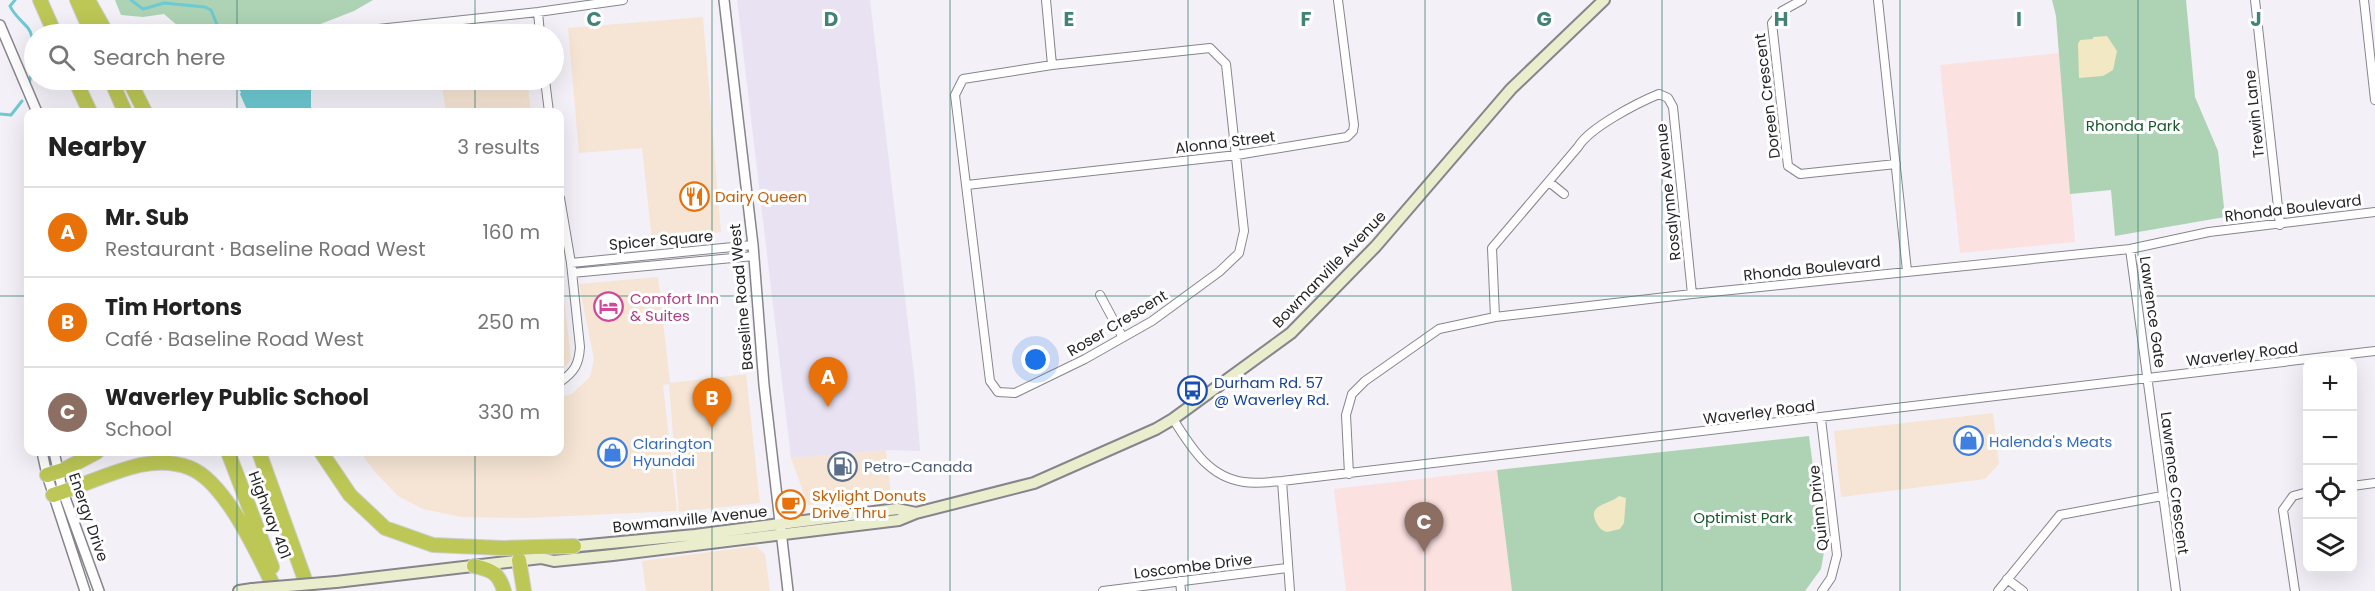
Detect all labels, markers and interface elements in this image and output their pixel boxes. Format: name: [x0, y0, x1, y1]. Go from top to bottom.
text: C: [586, 5, 602, 33]
text: D: [824, 5, 838, 33]
text: E: [1064, 5, 1074, 33]
text: F: [1301, 5, 1312, 33]
text: G: [1536, 5, 1552, 33]
text: H: [1774, 5, 1788, 33]
text: I: [2016, 5, 2022, 33]
text: J: [2250, 5, 2262, 33]
search box: [24, 24, 564, 90]
street label: Doreen Crescent: [1749, 32, 1785, 160]
icon: search: [45, 41, 78, 74]
text: Search here: [93, 42, 226, 73]
street label: Trewin Lane: [2239, 69, 2269, 159]
park label: Rhonda Park: [2086, 115, 2180, 136]
street label: Rosalynne Avenue: [1650, 122, 1686, 262]
street label: Alonna Street: [1174, 125, 1276, 159]
text: Nearby: [48, 129, 146, 165]
text: 3 results: [457, 133, 540, 161]
restaurant icon: Dairy Queen: [678, 180, 710, 212]
place label: Dairy Queen: [715, 186, 807, 207]
street label: Rhonda Boulevard: [2223, 189, 2363, 227]
text: Mr. Sub: [105, 202, 189, 233]
street label: Bowmanville Avenue: [1267, 206, 1391, 332]
text: A: [60, 218, 75, 246]
text: 160 m: [482, 218, 540, 246]
street label: Baseline Road West: [724, 223, 758, 371]
street label: Spicer Square: [608, 225, 714, 255]
text: Restaurant · Baseline Road West: [105, 235, 426, 263]
street label: Rhonda Boulevard: [1742, 250, 1882, 286]
street label: Lawrence Gate: [2135, 255, 2171, 369]
street label: Roser Crescent: [1063, 285, 1171, 361]
place label: Comfort Inn & Suites: [630, 288, 719, 326]
hotel icon: Comfort Inn & Suites: [593, 291, 625, 323]
text: Tim Hortons: [105, 292, 242, 323]
text: B: [61, 308, 74, 336]
text: 250 m: [477, 308, 540, 336]
text: Café · Baseline Road West: [105, 325, 364, 353]
street label: Waverley Road: [2185, 337, 2299, 371]
your location: [1021, 345, 1050, 374]
map controls: [2303, 357, 2357, 573]
button: +: [2303, 357, 2357, 411]
pin: A: [808, 358, 848, 407]
place label: Durham Rd. 57 @ Waverley Rd.: [1214, 372, 1329, 410]
bus stop icon: Durham Rd. 57 @ Waverley Rd.: [1177, 375, 1209, 407]
pin: B: [692, 378, 732, 428]
text: Waverley Public School: [105, 382, 369, 413]
street label: Waverley Road: [1702, 395, 1816, 429]
text: C: [60, 398, 75, 426]
text: 330 m: [478, 398, 540, 426]
street label: Lawrence Crescent: [2156, 410, 2194, 556]
button: −: [2303, 411, 2357, 465]
text: School: [105, 415, 172, 443]
shop icon: Halenda's Meats: [1952, 425, 1984, 457]
place label: Halenda's Meats: [1989, 431, 2112, 452]
place label: Clarington Hyundai: [633, 433, 712, 471]
shop icon: Clarington Hyundai: [596, 436, 628, 468]
fuel station icon: Petro-Canada: [827, 450, 859, 482]
place label: Petro-Canada: [864, 456, 973, 477]
street label: Quinn Drive: [1803, 464, 1833, 552]
button: locate: [2303, 465, 2357, 519]
street label: Highway 401: [244, 468, 296, 562]
street label: Energy Drive: [64, 470, 114, 564]
place label: Skylight Donuts Drive Thru: [812, 485, 926, 523]
cafe icon: Skylight Donuts Drive Thru: [775, 488, 807, 520]
street label: Bowmanville Avenue: [612, 500, 768, 538]
pin: C: [1404, 502, 1444, 552]
park label: Optimist Park: [1693, 507, 1793, 528]
button: layers: [2303, 519, 2357, 573]
street label: Loscombe Drive: [1133, 548, 1253, 584]

